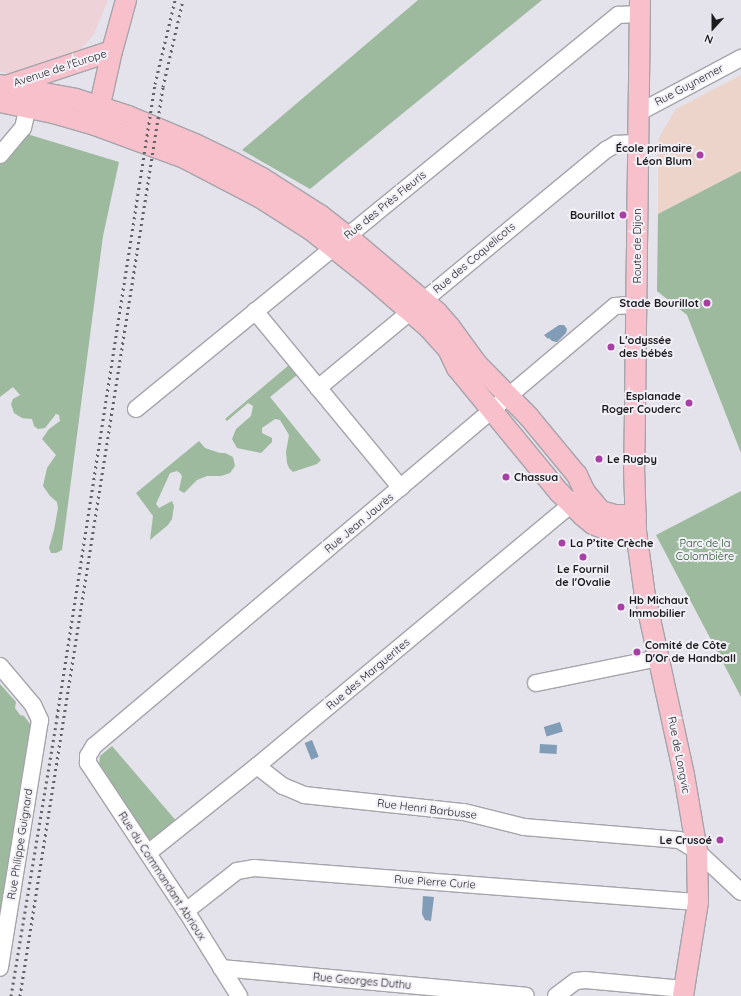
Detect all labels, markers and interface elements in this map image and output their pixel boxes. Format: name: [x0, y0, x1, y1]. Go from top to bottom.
north arrow: [693, 8, 733, 48]
text: N: [702, 31, 715, 47]
street label: Avenue de l'Europe: [12, 47, 108, 89]
street label: Rue Guynemer: [652, 61, 726, 109]
place label: École primaire Léon Blum: [616, 142, 692, 168]
marker: École primaire Léon Blum: [695, 150, 705, 160]
street label: Rue des Près Fleuris: [341, 168, 429, 242]
place label: Bourillot: [570, 208, 615, 222]
street label: Route de Dijon: [630, 208, 644, 284]
marker: Bourillot: [618, 210, 628, 220]
street label: Rue des Coquelicots: [430, 220, 518, 296]
place label: Stade Bourillot: [619, 296, 699, 310]
marker: Stade Bourillot: [702, 298, 712, 308]
place label: L'odyssée des bébés: [619, 334, 673, 360]
marker: L'odyssée des bébés: [606, 342, 616, 352]
place label: Esplanade Roger Couderc: [602, 390, 681, 416]
marker: Esplanade Roger Couderc: [684, 398, 694, 408]
place label: Le Rugby: [607, 452, 657, 466]
marker: Le Rugby: [594, 454, 604, 464]
place label: Chassua: [514, 470, 558, 484]
marker: Chassua: [501, 472, 511, 482]
street label: Rue Jean Jaurès: [322, 490, 396, 556]
place label: La P’tite Crèche: [570, 536, 654, 550]
park label: Parc de la Colombière: [676, 537, 734, 563]
marker: La P’tite Crèche: [557, 538, 567, 548]
marker: Le Fournil de l'Ovalie: [578, 552, 588, 562]
place label: Le Fournil de l'Ovalie: [555, 563, 611, 589]
place label: Hb Michaut Immobilier: [629, 594, 688, 620]
marker: Hb Michaut Immobilier: [616, 602, 626, 612]
street label: Rue des Marguerites: [324, 635, 412, 713]
place label: Comité de Côte D'Or de Handball: [645, 639, 736, 665]
marker: Comité de Côte D'Or de Handball: [632, 647, 642, 657]
street label: Rue de Longvic: [665, 715, 693, 795]
street label: Rue Philippe Guignard: [5, 788, 35, 900]
street label: Rue Henri Barbusse: [376, 796, 478, 822]
street label: Rue du Commandant Abrioux: [115, 809, 209, 943]
place label: Le Crusoé: [659, 833, 712, 847]
marker: Le Crusoé: [715, 835, 725, 845]
street label: Rue Pierre Curie: [394, 873, 476, 891]
street label: Rue Georges Duthu: [312, 970, 412, 992]

